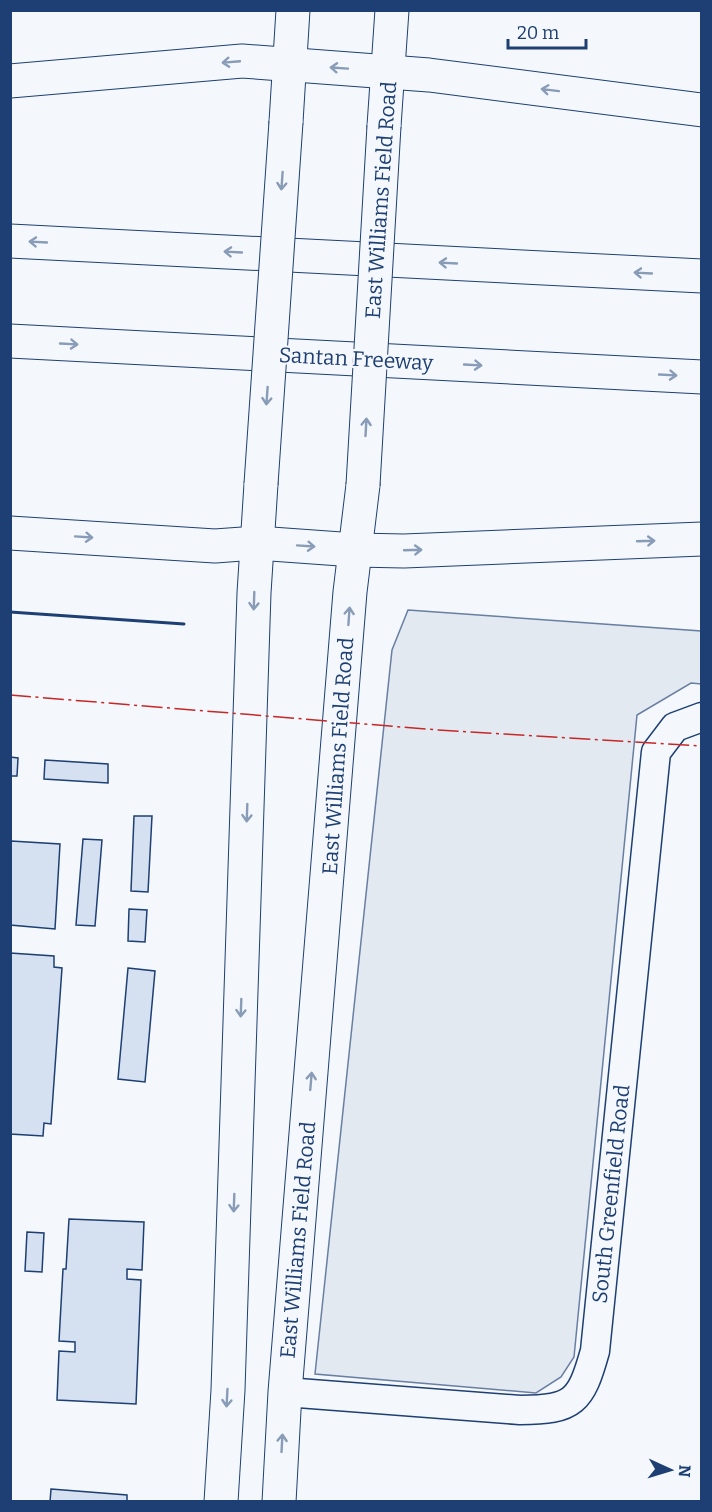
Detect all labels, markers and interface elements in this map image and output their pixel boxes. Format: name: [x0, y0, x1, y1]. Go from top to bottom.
scale bar: [508, 12, 586, 50]
text: 20 m: [517, 22, 559, 44]
one-way arrow: [222, 56, 242, 67]
one-way arrow: [330, 62, 350, 73]
street label: East Williams Field Road: [360, 80, 402, 320]
one-way arrow: [541, 85, 561, 96]
one-way arrow: [276, 170, 287, 190]
one-way arrow: [28, 237, 48, 248]
one-way arrow: [223, 247, 243, 258]
one-way arrow: [439, 258, 459, 269]
one-way arrow: [634, 267, 654, 278]
one-way arrow: [58, 338, 78, 349]
street label: Santan Freeway: [278, 342, 435, 376]
one-way arrow: [463, 360, 483, 371]
one-way arrow: [658, 370, 678, 381]
one-way arrow: [261, 386, 272, 406]
one-way arrow: [361, 417, 372, 437]
one-way arrow: [73, 532, 93, 543]
one-way arrow: [635, 536, 655, 547]
one-way arrow: [295, 541, 315, 552]
one-way arrow: [403, 545, 423, 556]
one-way arrow: [248, 591, 259, 611]
one-way arrow: [343, 607, 354, 627]
street label: East Williams Field Road: [317, 636, 359, 876]
one-way arrow: [241, 803, 253, 823]
one-way arrow: [235, 998, 246, 1018]
one-way arrow: [306, 1072, 317, 1092]
street label: South Greenfield Road: [587, 1083, 635, 1305]
street label: East Williams Field Road: [275, 1120, 321, 1360]
one-way arrow: [228, 1193, 240, 1213]
one-way arrow: [222, 1387, 233, 1407]
one-way arrow: [276, 1434, 287, 1454]
north arrow: [640, 1440, 700, 1500]
text: N: [675, 1464, 694, 1478]

